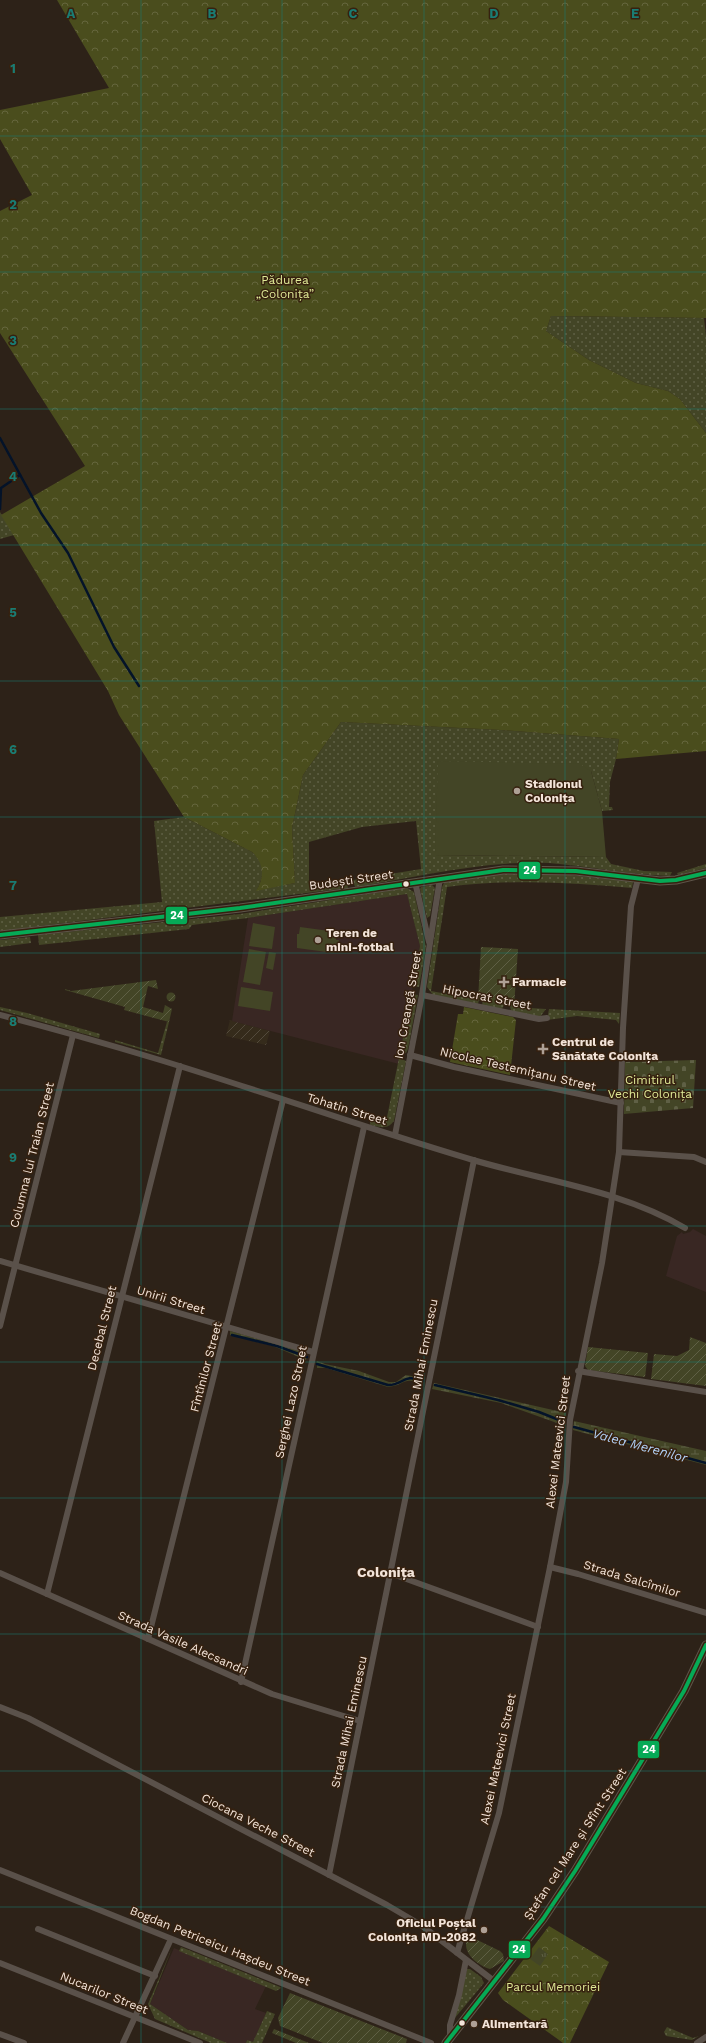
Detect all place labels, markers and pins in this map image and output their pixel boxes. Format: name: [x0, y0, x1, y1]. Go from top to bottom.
place label: Stadionul Colonița: [525, 777, 582, 805]
marker: Stadionul Colonița: [512, 786, 522, 796]
unlabelled marker: [401, 879, 411, 889]
place label: Teren de mini-fotbal: [326, 926, 394, 954]
marker: Teren de mini-fotbal: [313, 935, 323, 945]
place label: Farmacie: [512, 975, 566, 989]
marker: Farmacie: [499, 977, 509, 987]
place label: Centrul de Sănătate Colonița: [552, 1035, 658, 1063]
marker: Centrul de Sănătate Colonița: [537, 1043, 549, 1055]
place label: Oficiul Poștal Colonița MD-2082: [368, 1916, 476, 1944]
marker: Oficiul Poștal Colonița MD-2082: [479, 1925, 489, 1935]
place label: Alimentară: [482, 2017, 548, 2031]
unlabelled marker: [457, 2018, 467, 2028]
marker: Alimentară: [469, 2019, 479, 2029]

